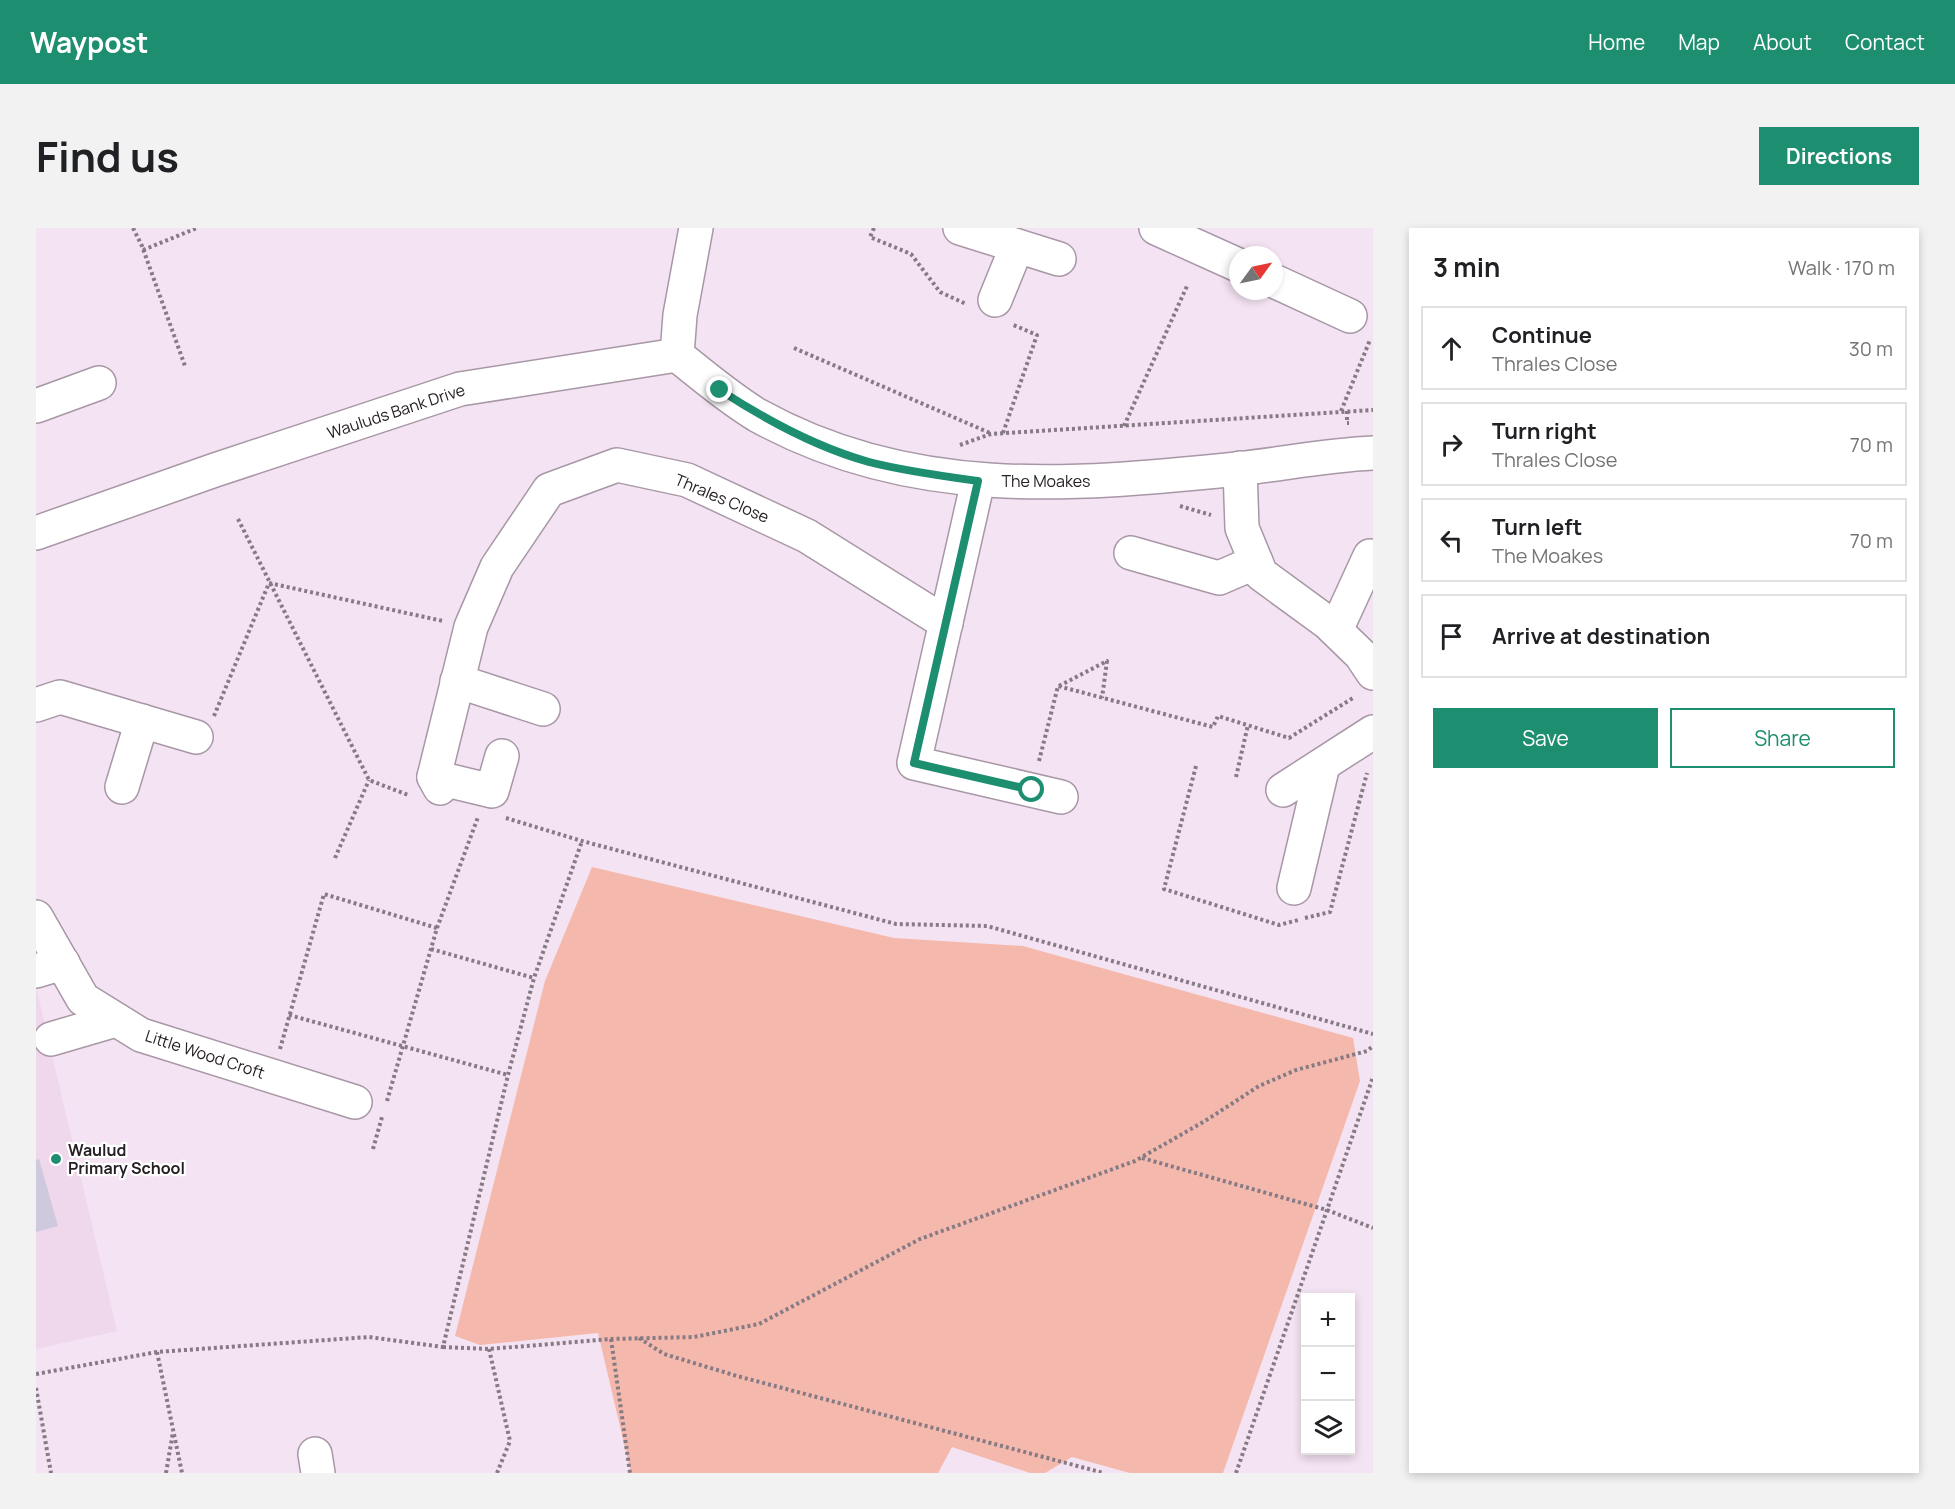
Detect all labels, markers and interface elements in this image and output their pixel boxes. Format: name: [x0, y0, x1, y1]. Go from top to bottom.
text: Waypost: [30, 23, 149, 61]
text: Home: [1588, 28, 1645, 56]
text: Map: [1678, 28, 1720, 56]
text: About: [1753, 28, 1812, 56]
text: Contact: [1845, 28, 1925, 56]
text: Find us: [36, 127, 179, 185]
button: Directions: [1759, 127, 1919, 185]
north arrow: [1229, 246, 1283, 300]
text: 3 min: [1433, 249, 1500, 285]
text: Walk · 170 m: [1788, 254, 1895, 281]
text: Continue: [1492, 320, 1592, 350]
icon: ahead: [1435, 332, 1468, 365]
text: 30 m: [1849, 335, 1893, 362]
text: Thrales Close: [1492, 350, 1618, 377]
route end: [706, 376, 732, 402]
street label: Wauluds Bank Drive: [324, 378, 468, 444]
text: Turn right: [1492, 416, 1597, 446]
icon: right: [1435, 428, 1468, 461]
text: 70 m: [1850, 431, 1893, 458]
text: Thrales Close: [1492, 446, 1618, 473]
street label: Thrales Close: [671, 468, 773, 528]
street label: The Moakes: [1002, 470, 1090, 492]
text: Turn left: [1492, 512, 1582, 542]
icon: left: [1435, 524, 1468, 557]
text: 70 m: [1850, 527, 1893, 554]
text: The Moakes: [1492, 542, 1603, 569]
icon: arrive: [1435, 620, 1468, 653]
text: Arrive at destination: [1492, 621, 1710, 651]
button: Save: [1433, 708, 1658, 768]
button: Share: [1670, 708, 1895, 768]
route start: [1018, 776, 1044, 802]
street label: Little Wood Croft: [143, 1024, 267, 1084]
place label: Waulud Primary School: [68, 1139, 185, 1179]
marker: Waulud Primary School: [49, 1152, 63, 1166]
map controls: [1301, 1293, 1355, 1455]
button: +: [1301, 1293, 1355, 1347]
button: −: [1301, 1347, 1355, 1401]
button: layers: [1301, 1401, 1355, 1455]

